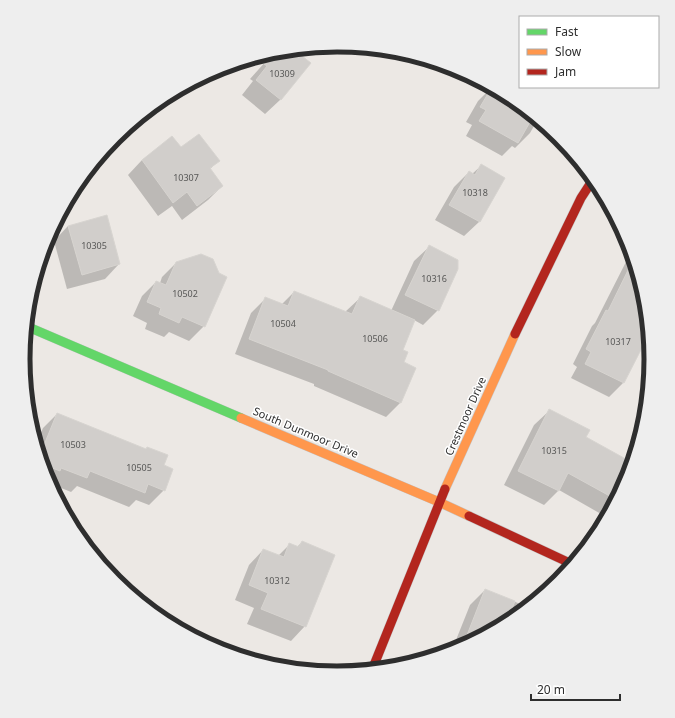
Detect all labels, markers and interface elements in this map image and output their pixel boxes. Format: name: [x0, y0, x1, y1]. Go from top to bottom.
legend: [519, 16, 659, 88]
text: Fast: [555, 23, 579, 40]
text: Slow: [555, 43, 582, 60]
text: Jam: [554, 63, 576, 80]
house number: 10309: [269, 67, 295, 80]
house number: 10307: [173, 171, 199, 184]
house number: 10318: [462, 186, 488, 199]
house number: 10305: [81, 239, 107, 252]
house number: 10316: [421, 272, 447, 285]
house number: 10502: [172, 287, 198, 300]
house number: 10504: [270, 317, 296, 330]
house number: 10506: [362, 332, 388, 345]
house number: 10317: [605, 335, 631, 348]
street label: Crestmoor Drive: [441, 374, 489, 458]
street label: South Dunmoor Drive: [251, 403, 361, 461]
house number: 10503: [60, 438, 86, 451]
house number: 10315: [541, 444, 567, 457]
house number: 10505: [126, 461, 152, 474]
house number: 10312: [264, 574, 290, 587]
scale bar: [531, 676, 620, 702]
text: 20 m: [537, 681, 565, 698]

